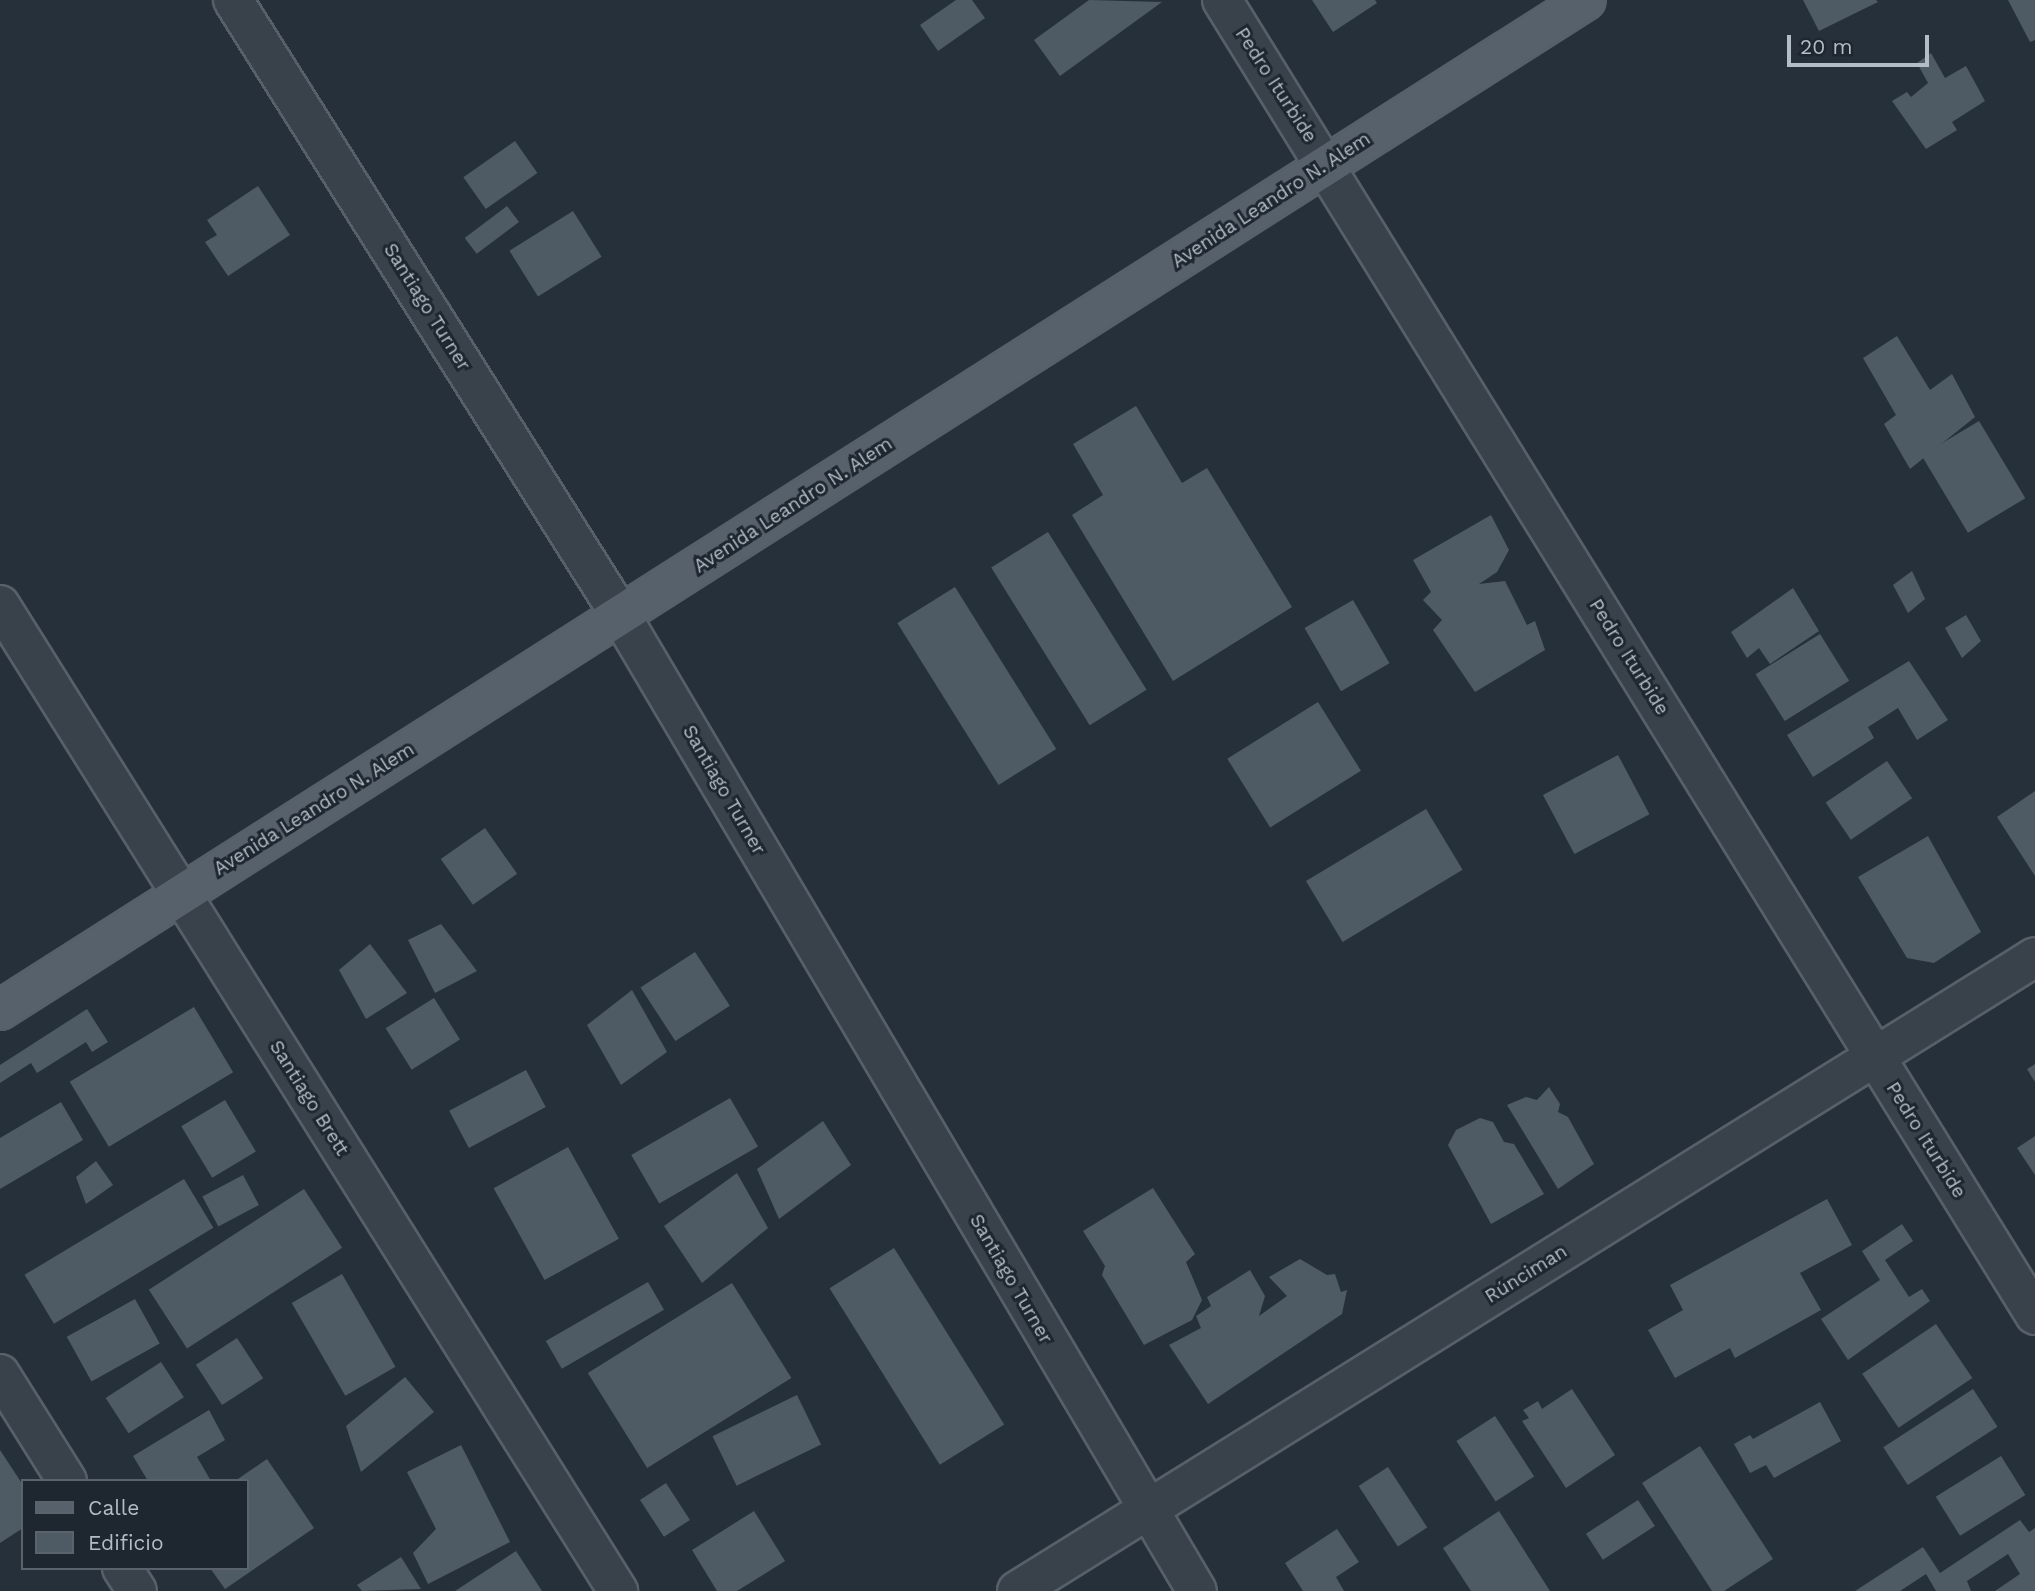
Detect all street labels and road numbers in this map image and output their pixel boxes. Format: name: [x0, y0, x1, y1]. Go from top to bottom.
street label: Pedro Iturbide: [1230, 23, 1322, 147]
street label: Avenida Leandro N. Alem: [1167, 127, 1375, 273]
street label: Santiago Turner: [379, 239, 475, 375]
street label: Avenida Leandro N. Alem: [689, 432, 897, 578]
street label: Pedro Iturbide: [1584, 595, 1674, 719]
street label: Santiago Turner: [678, 721, 770, 859]
street label: Avenida Leandro N. Alem: [209, 737, 419, 881]
street label: Santiago Brett: [265, 1036, 353, 1160]
street label: Pedro Iturbide: [1881, 1078, 1971, 1202]
street label: Santiago Turner: [965, 1210, 1057, 1348]
street label: Rúnciman: [1481, 1240, 1571, 1308]

